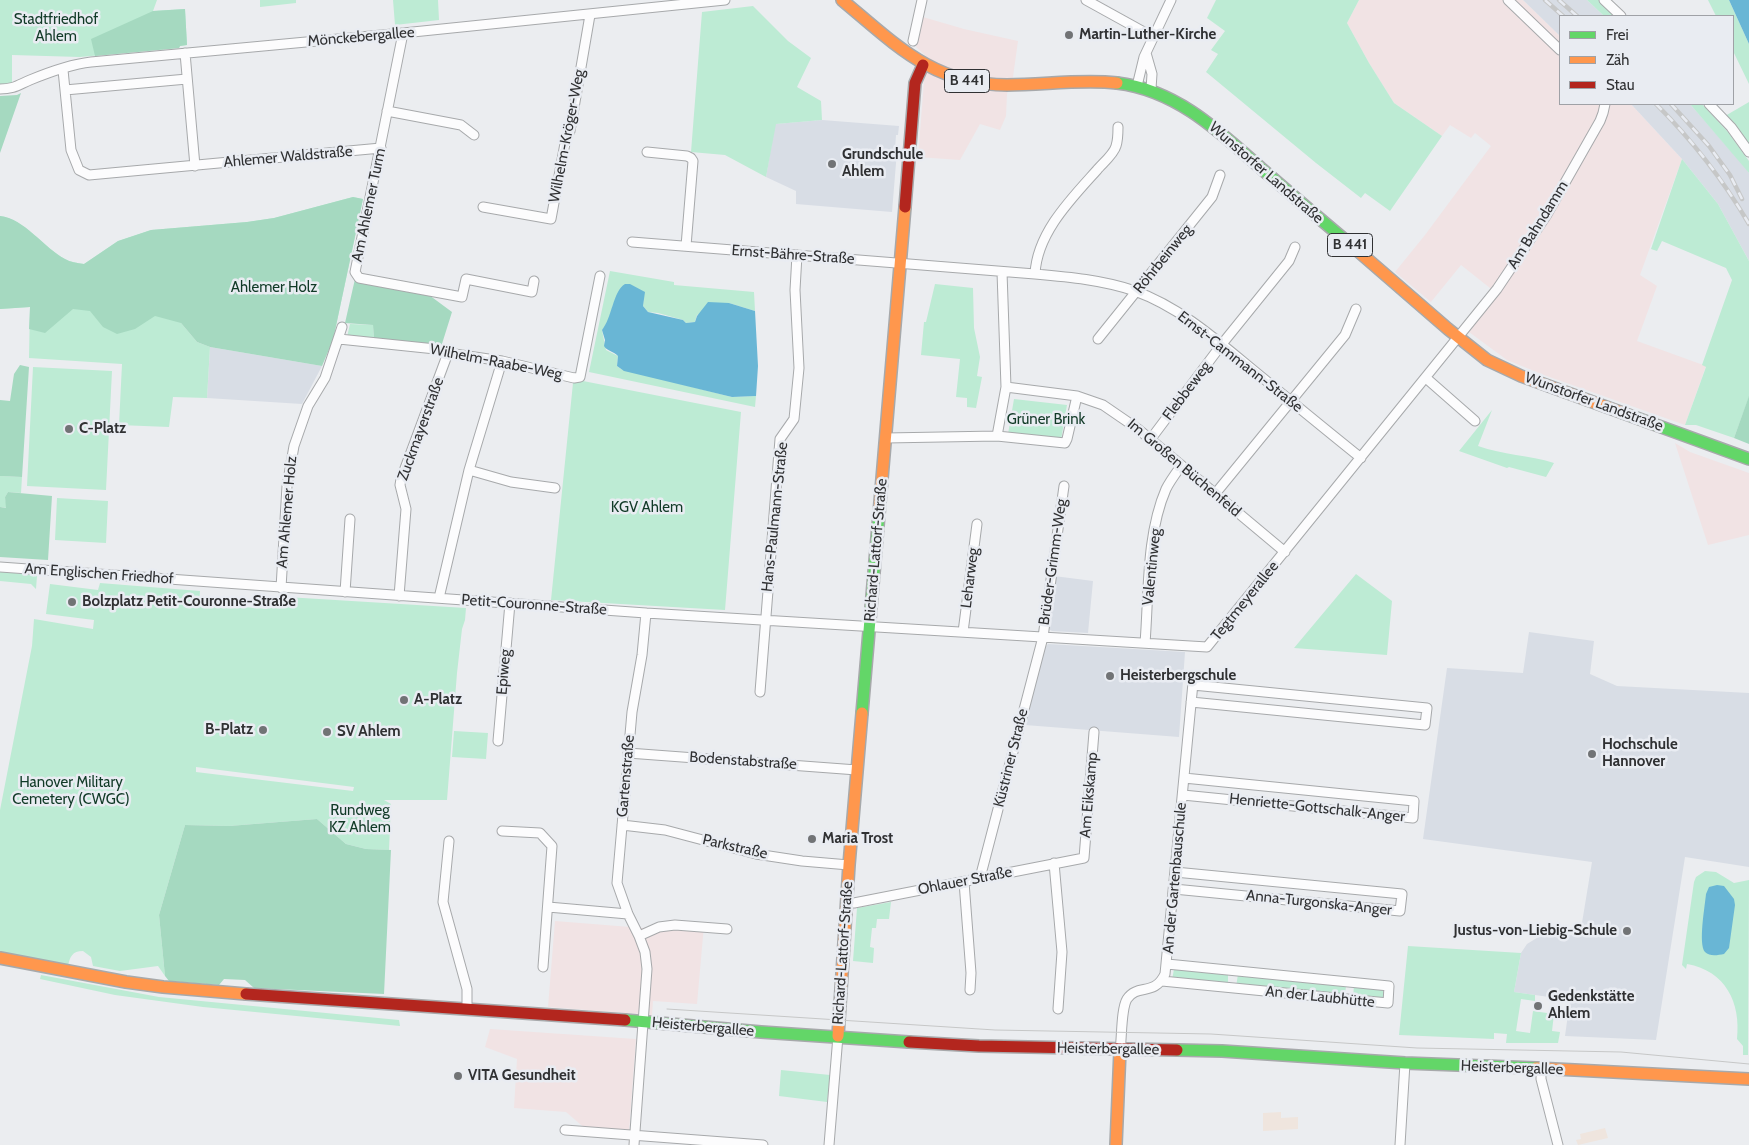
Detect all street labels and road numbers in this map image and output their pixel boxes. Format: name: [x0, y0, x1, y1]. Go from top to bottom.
street label: Mönckebergallee: [307, 23, 415, 51]
street label: Wilhelm-Kröger-Weg: [545, 68, 589, 204]
road number: B 441: [944, 70, 990, 92]
street label: Wunstorfer Landstraße: [1205, 118, 1327, 228]
street label: Ahlemer Waldstraße: [223, 142, 353, 172]
street label: Am Ahlemer Turm: [348, 147, 390, 263]
street label: Am Bahndamm: [1504, 178, 1572, 272]
street label: Röhrbeinweg: [1130, 221, 1196, 297]
road number: B 441: [1328, 234, 1372, 256]
street label: Ernst-Bähre-Straße: [731, 242, 855, 268]
street label: Ernst-Cammann-Straße: [1174, 308, 1306, 416]
street label: Wilhelm-Raabe-Weg: [428, 340, 564, 384]
street label: Flebbeweg: [1159, 358, 1215, 424]
street label: Wunstorfer Landstraße: [1523, 369, 1665, 435]
street label: Zuckmayerstraße: [394, 375, 448, 483]
street label: Im Großen Büchenfeld: [1123, 415, 1245, 521]
street label: Hans-Paulmann-Straße: [758, 441, 792, 593]
street label: Am Ahlemer Holz: [273, 455, 301, 569]
street label: Richard-Lattorf-Straße: [861, 478, 891, 622]
street label: Brüder-Grimm-Weg: [1035, 498, 1071, 626]
street label: Valentinweg: [1139, 527, 1165, 607]
street label: Leharweg: [957, 547, 983, 609]
street label: Tegtmeyerallee: [1207, 558, 1283, 644]
street label: Am Englischen Friedhof: [24, 560, 174, 588]
street label: Petit-Couronne-Straße: [461, 591, 607, 619]
street label: Epiweg: [493, 648, 515, 696]
street label: Küstriner Straße: [990, 707, 1032, 809]
street label: Gartenstraße: [613, 734, 639, 818]
street label: Bodenstabstraße: [689, 748, 797, 774]
street label: Am Eikskamp: [1076, 751, 1102, 839]
street label: Henriette-Gottschalk-Anger: [1228, 790, 1406, 826]
street label: An der Gartenbauschule: [1159, 802, 1191, 954]
street label: Parkstraße: [701, 831, 769, 863]
street label: Ohlauer Straße: [916, 863, 1014, 899]
street label: Richard-Lattorf-Straße: [829, 881, 857, 1025]
street label: Anna-Turgonska-Anger: [1245, 886, 1393, 920]
street label: An der Laubhütte: [1264, 982, 1376, 1012]
street label: Heisterbergallee: [651, 1014, 755, 1040]
street label: Heisterbergallee: [1057, 1039, 1159, 1059]
street label: Heisterbergallee: [1460, 1057, 1564, 1079]

